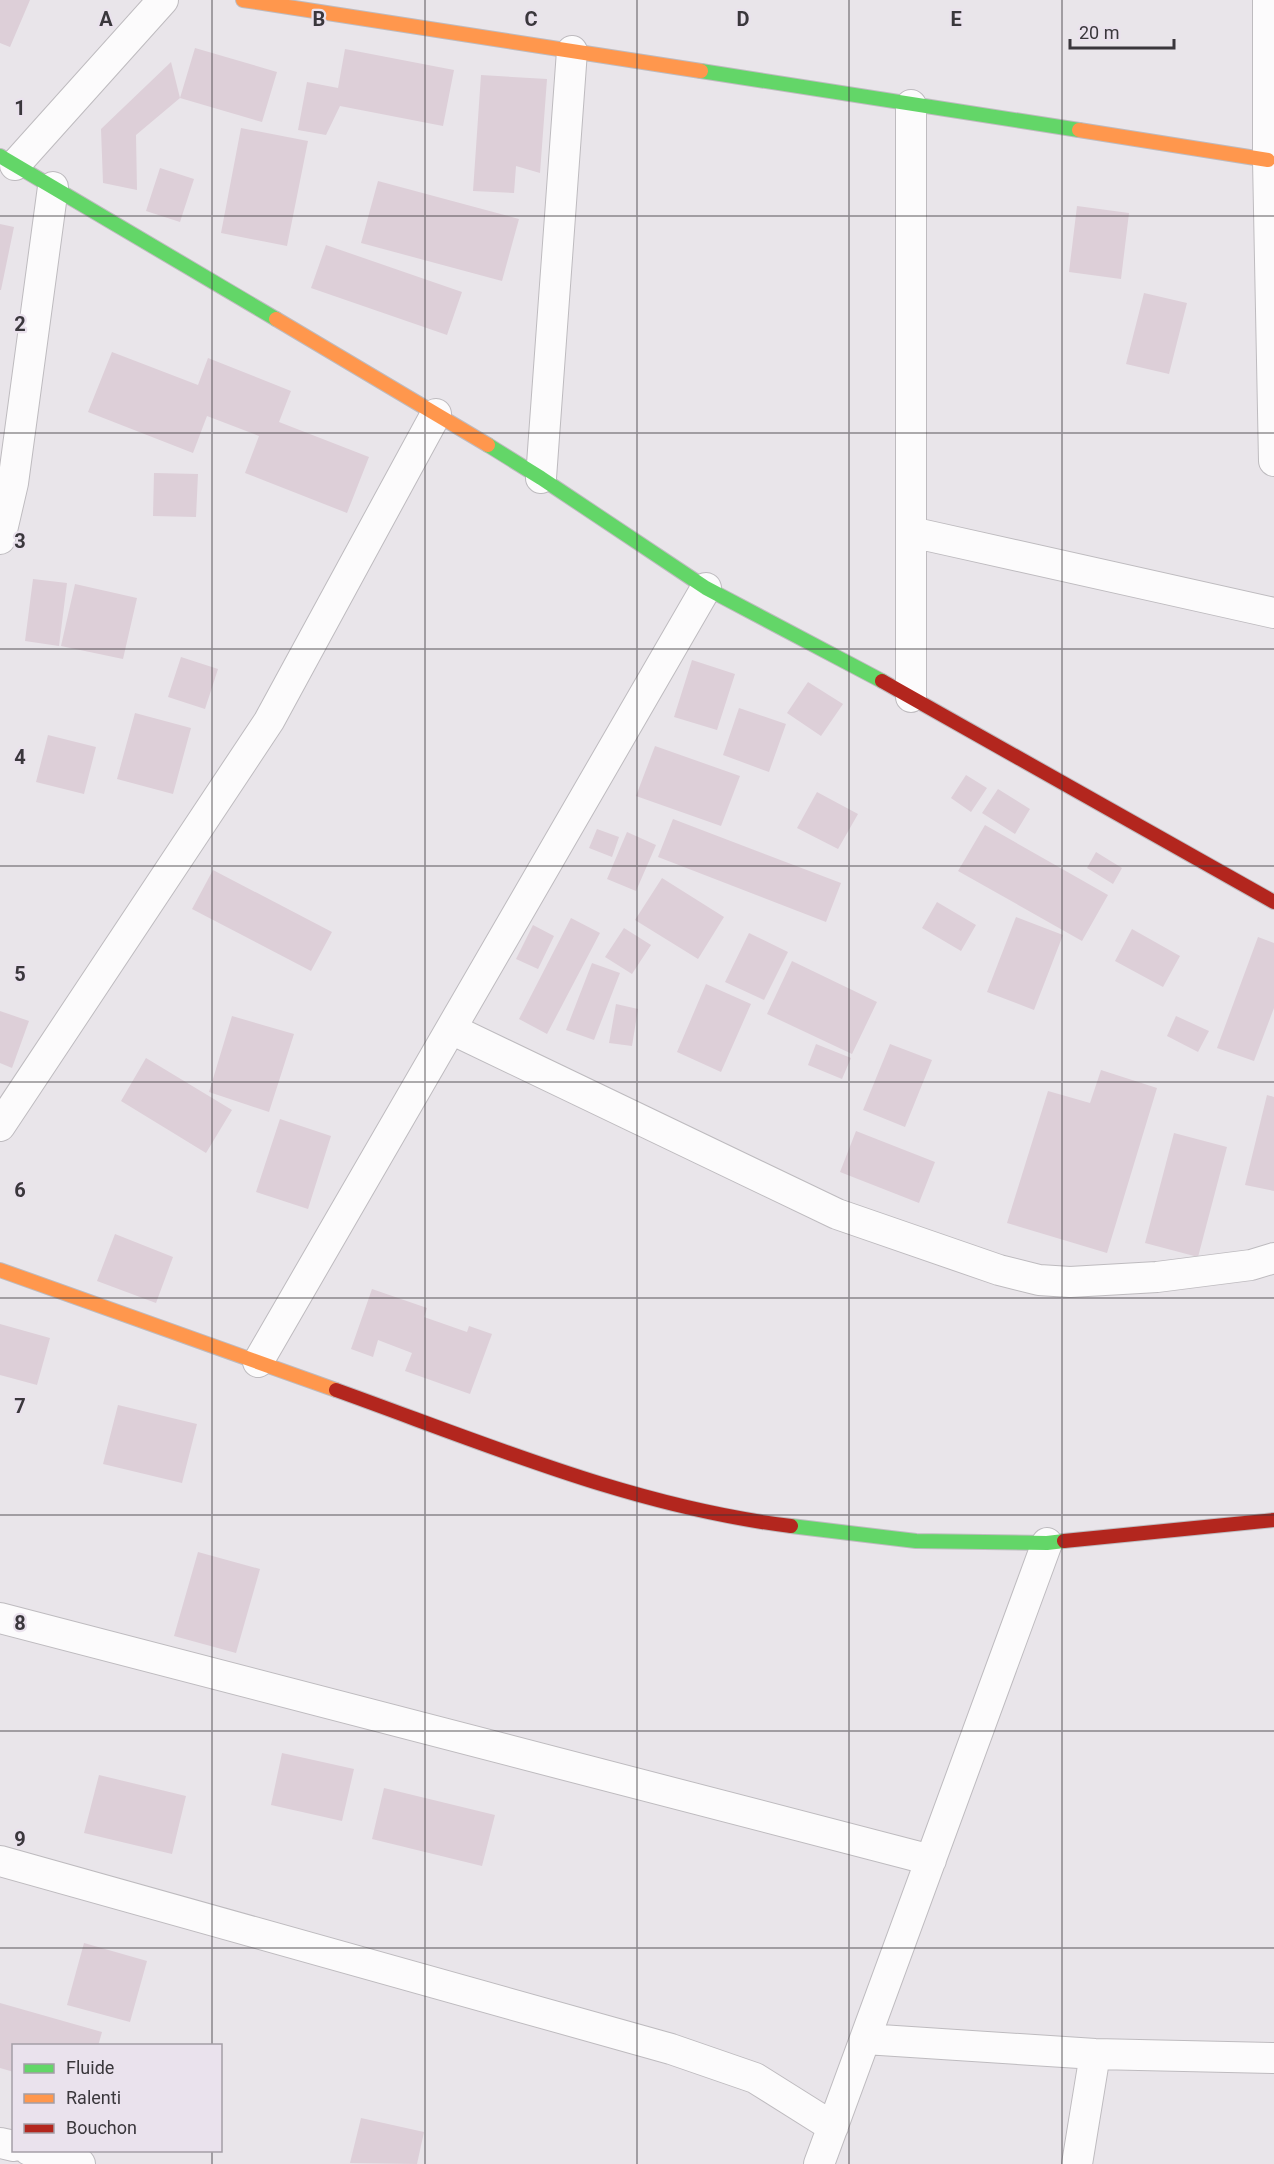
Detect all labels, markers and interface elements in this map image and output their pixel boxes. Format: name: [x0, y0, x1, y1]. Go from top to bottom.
text: A: [99, 7, 113, 31]
text: B: [313, 7, 325, 31]
text: C: [524, 7, 538, 31]
text: D: [737, 7, 750, 31]
text: E: [950, 7, 962, 31]
scale bar: [1070, 12, 1174, 50]
text: 20 m: [1079, 22, 1119, 43]
text: 1: [14, 96, 26, 120]
text: 2: [14, 312, 26, 336]
text: 3: [14, 529, 26, 553]
text: 4: [14, 745, 26, 769]
text: 5: [14, 962, 26, 986]
text: 6: [14, 1178, 26, 1202]
text: 7: [14, 1394, 26, 1418]
text: 8: [14, 1611, 26, 1635]
text: 9: [14, 1827, 26, 1851]
legend: [12, 2044, 222, 2152]
text: Fluide: [66, 2057, 114, 2078]
text: Ralenti: [66, 2087, 121, 2108]
text: Bouchon: [66, 2117, 137, 2138]

